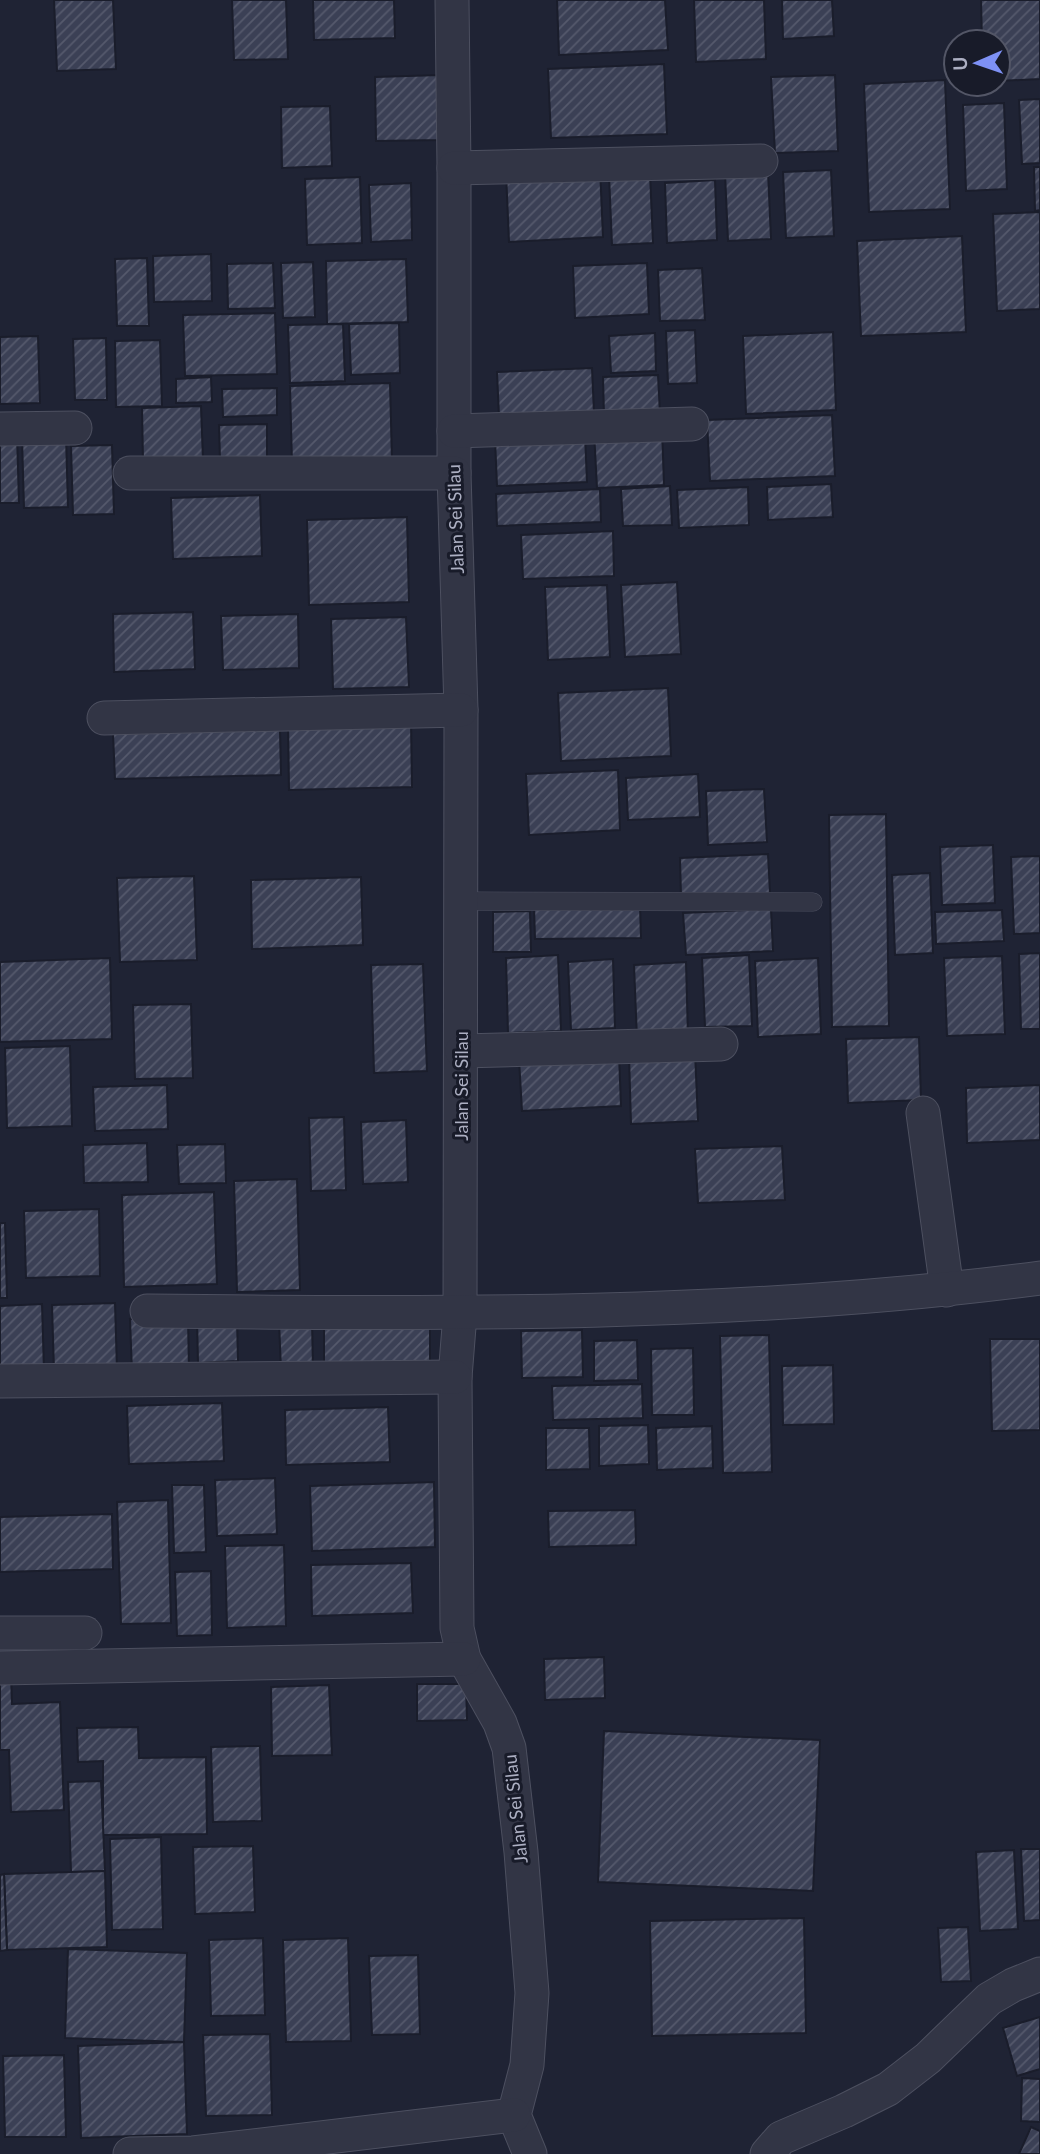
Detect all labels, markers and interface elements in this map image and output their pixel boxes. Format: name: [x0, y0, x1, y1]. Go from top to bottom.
north arrow: [942, 28, 1012, 98]
text: U: [948, 56, 971, 71]
street label: Jalan Sei Silau: [442, 464, 468, 574]
street label: Jalan Sei Silau: [450, 1031, 472, 1141]
street label: Jalan Sei Silau: [498, 1753, 532, 1865]

